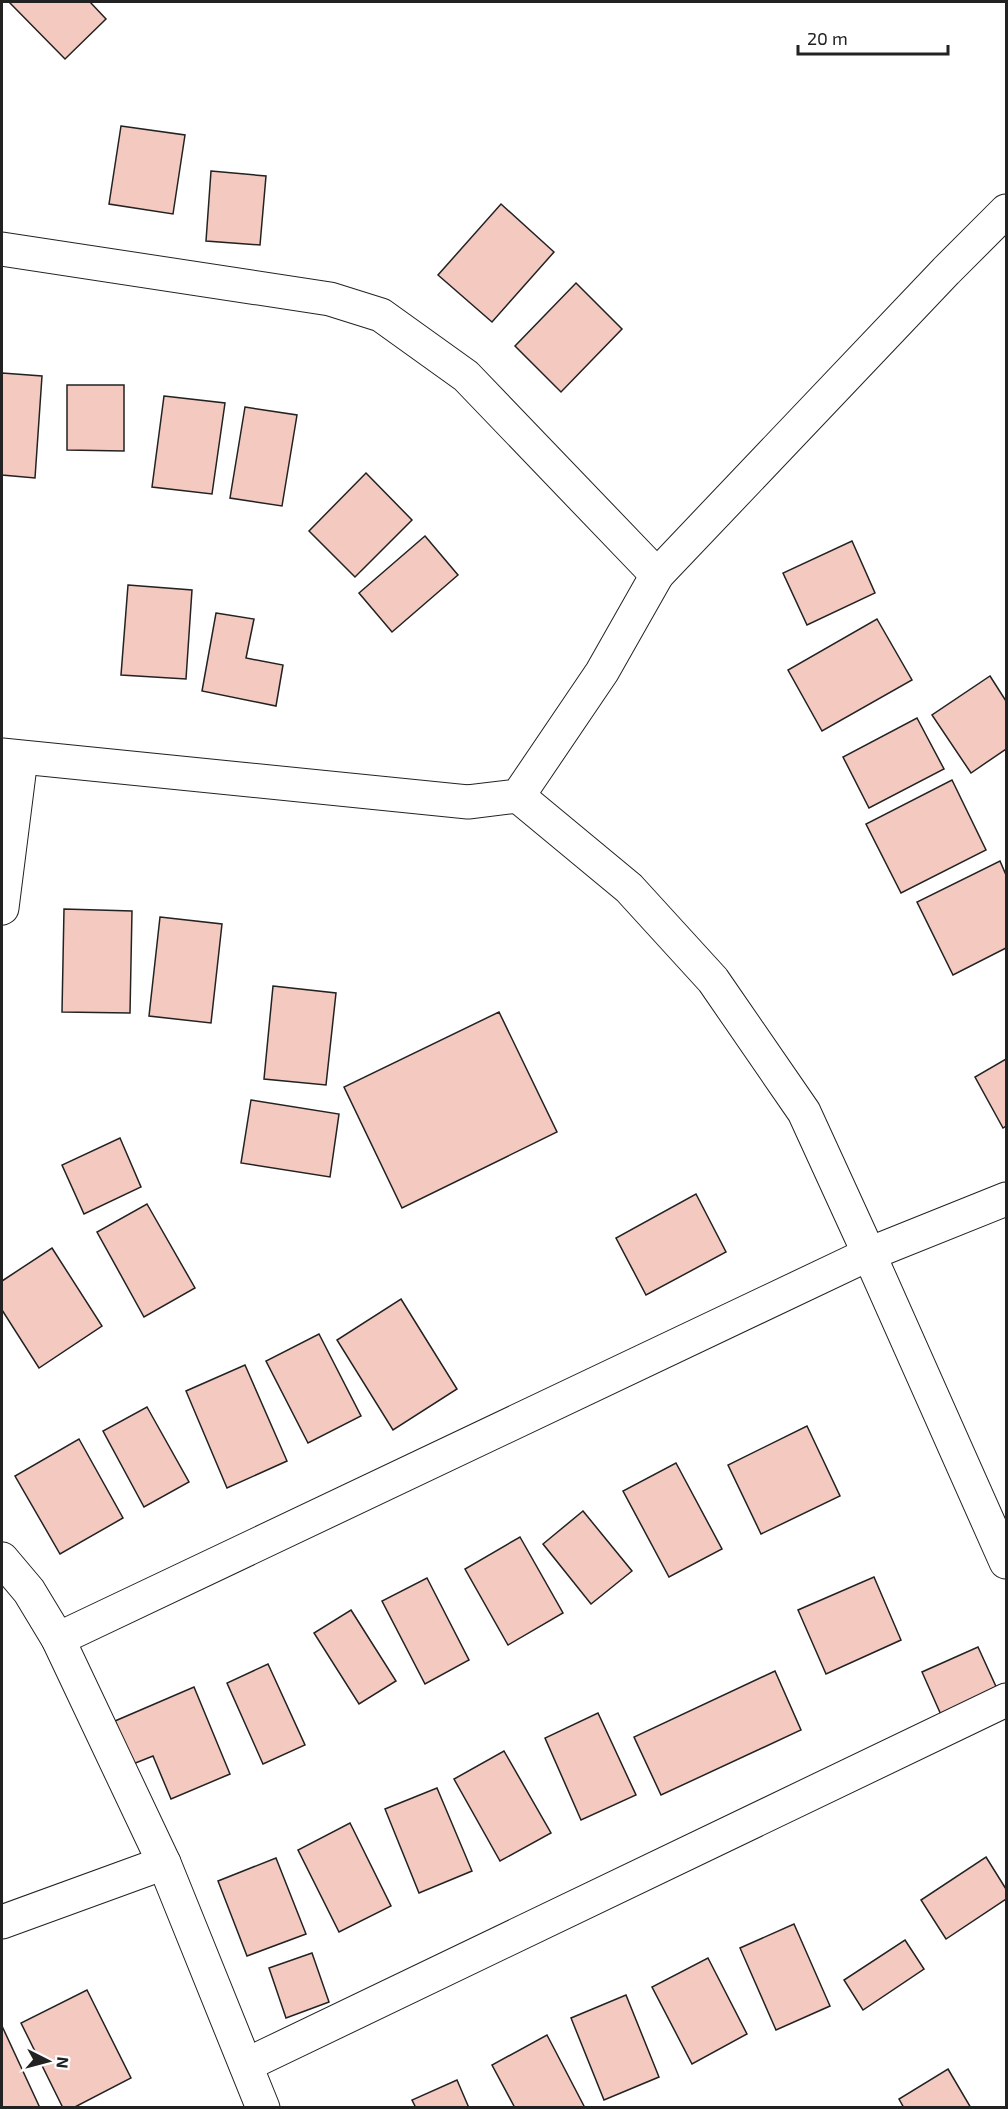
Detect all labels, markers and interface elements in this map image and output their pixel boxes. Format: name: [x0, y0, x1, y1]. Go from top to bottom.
scale bar: [798, 18, 948, 56]
text: 20 m: [807, 27, 848, 49]
north arrow: [18, 2031, 78, 2091]
text: N: [53, 2056, 73, 2069]

